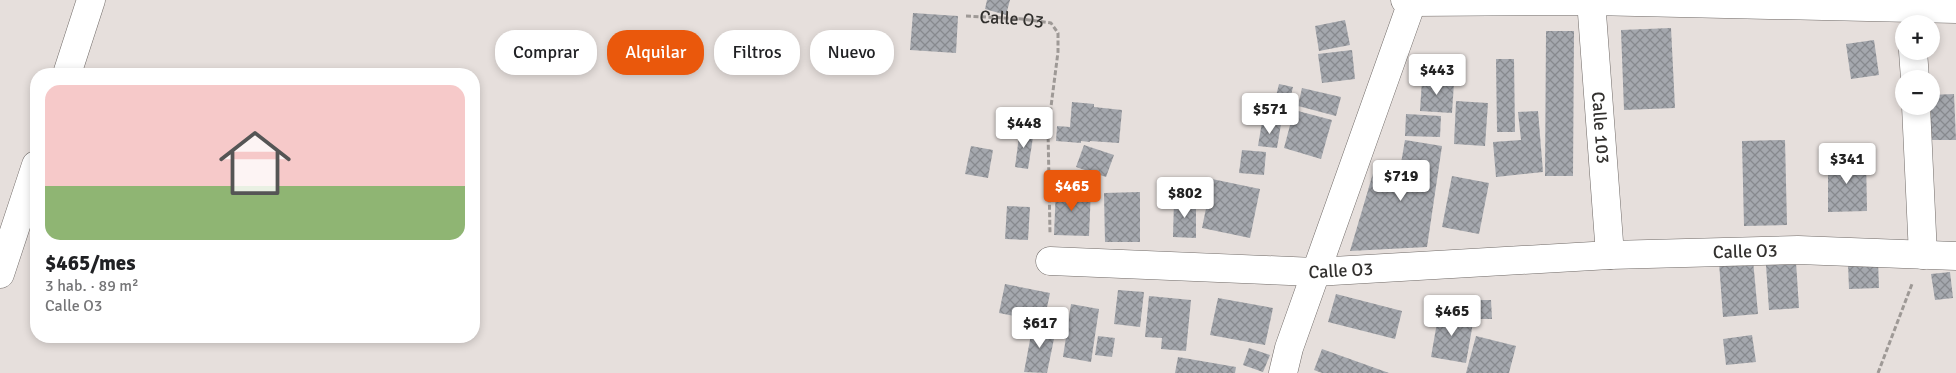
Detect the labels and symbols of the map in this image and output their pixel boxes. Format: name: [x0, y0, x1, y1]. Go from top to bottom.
street label: Calle O3: [979, 6, 1046, 33]
pin: $443: [1407, 54, 1467, 96]
street label: Calle 103: [1587, 91, 1614, 165]
pin: $571: [1240, 92, 1300, 135]
pin: $448: [994, 106, 1054, 149]
pin: $341: [1817, 142, 1877, 185]
pin: $719: [1371, 160, 1431, 202]
pin: $465: [1042, 170, 1102, 212]
pin: $802: [1155, 176, 1215, 219]
street label: Calle O3: [1713, 240, 1778, 263]
street label: Calle O3: [1308, 258, 1374, 283]
pin: $465: [1422, 294, 1482, 337]
pin: $617: [1010, 306, 1070, 349]

